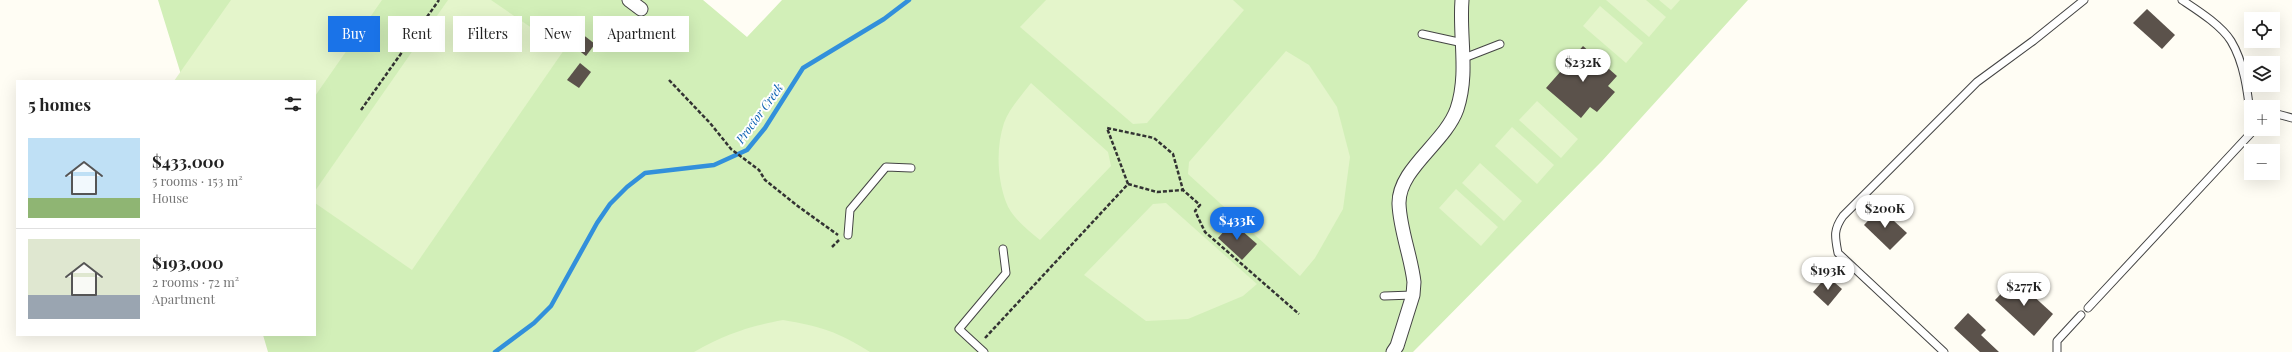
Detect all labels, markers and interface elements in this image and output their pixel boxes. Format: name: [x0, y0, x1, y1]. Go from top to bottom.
map controls: [2244, 12, 2280, 180]
button: locate: [2244, 12, 2280, 48]
chip: Buy: [328, 16, 380, 52]
chip: Rent: [388, 16, 445, 52]
chip: Filters: [453, 16, 522, 52]
chip: New: [530, 16, 585, 52]
chip: Apartment: [593, 16, 689, 52]
pin: $232K: [1555, 49, 1611, 83]
text: $232K: [1565, 53, 1601, 70]
button: layers: [2244, 56, 2280, 92]
water label: Proctor Creek: [731, 80, 786, 147]
text: 5 homes: [28, 93, 91, 115]
icon: filters: [282, 93, 304, 115]
button: +: [2244, 100, 2280, 136]
button: −: [2244, 144, 2280, 180]
text: $433,000: [152, 150, 225, 172]
icon: home: [60, 154, 108, 202]
text: 5 rooms · 153 m²: [152, 172, 243, 189]
text: House: [152, 189, 189, 206]
pin: $200K: [1857, 195, 1913, 229]
text: $200K: [1865, 199, 1905, 216]
pin: $433K: [1209, 207, 1265, 241]
text: $433K: [1219, 211, 1255, 228]
text: $193,000: [152, 251, 223, 273]
icon: home: [60, 255, 108, 303]
pin: $193K: [1800, 257, 1856, 291]
text: $193K: [1810, 261, 1846, 278]
text: 2 rooms · 72 m²: [152, 273, 239, 290]
pin: $277K: [1996, 273, 2052, 307]
text: $277K: [2006, 277, 2042, 294]
text: Apartment: [152, 290, 215, 307]

